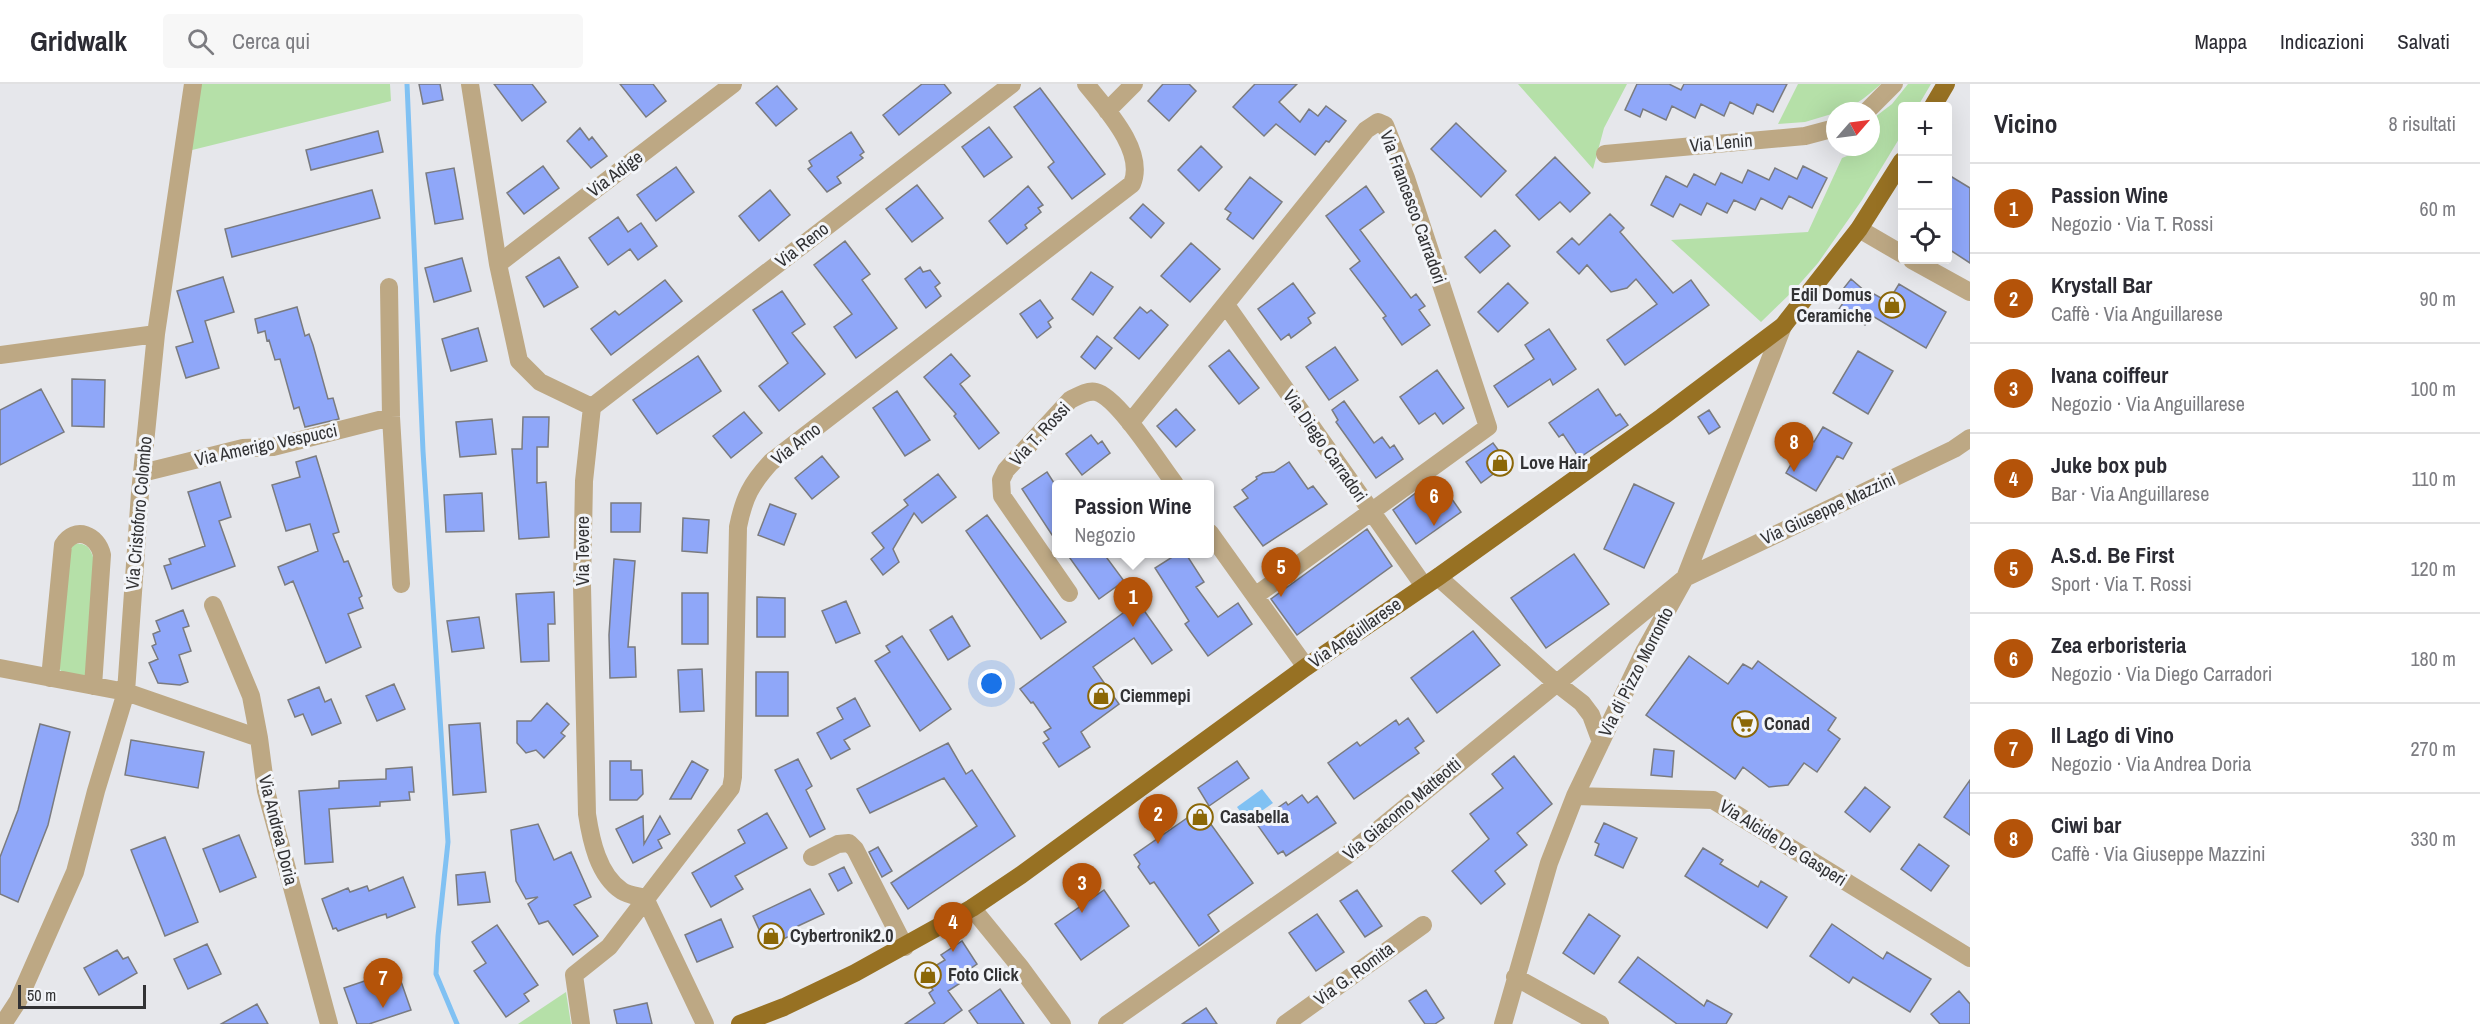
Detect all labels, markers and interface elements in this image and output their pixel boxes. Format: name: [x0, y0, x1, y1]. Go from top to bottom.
search box: [163, 14, 583, 68]
text: Gridwalk: [30, 22, 127, 60]
icon: search: [184, 25, 217, 58]
text: Cerca qui: [232, 26, 310, 56]
text: Mappa: [2194, 27, 2247, 56]
text: Indicazioni: [2280, 27, 2364, 56]
text: Salvati: [2397, 27, 2450, 56]
north arrow: [1826, 102, 1880, 156]
map controls: [1898, 102, 1952, 264]
button: +: [1898, 102, 1952, 156]
text: Vicino: [1994, 106, 2058, 141]
text: 8 risultati: [2389, 110, 2456, 137]
street label: Via Francesco Carradori: [1374, 127, 1453, 287]
street label: Via Lenin: [1689, 127, 1753, 158]
street label: Via Adige: [582, 144, 648, 203]
button: −: [1898, 156, 1952, 210]
text: Passion Wine: [2051, 180, 2168, 210]
text: 1: [2009, 195, 2018, 222]
text: 60 m: [2420, 195, 2456, 222]
button: locate: [1898, 210, 1952, 264]
text: Negozio · Via T. Rossi: [2051, 210, 2214, 237]
street label: Via Reno: [770, 216, 834, 273]
text: Krystall Bar: [2051, 270, 2152, 300]
place label: Edil Domus Ceramiche: [1791, 282, 1872, 328]
text: 2: [2009, 285, 2018, 312]
text: 90 m: [2420, 285, 2456, 312]
shop icon: Edil Domus Ceramiche: [1877, 290, 1907, 320]
text: Caffè · Via Anguillarese: [2051, 300, 2223, 327]
text: Ivana coiffeur: [2051, 360, 2168, 390]
text: 3: [2009, 375, 2018, 402]
text: 100 m: [2410, 375, 2456, 402]
street label: Via Diego Carradori: [1277, 385, 1373, 507]
text: Negozio · Via Anguillarese: [2051, 390, 2245, 417]
street label: Via T. Rossi: [1004, 396, 1076, 471]
street label: Via Arno: [766, 416, 826, 471]
street label: Via Amerigo Vespucci: [192, 417, 339, 472]
pin: 8: [1774, 422, 1814, 472]
street label: Via Cristoforo Colombo: [119, 435, 158, 591]
shop icon: Love Hair: [1485, 448, 1515, 478]
place label: Love Hair: [1520, 450, 1588, 475]
text: Juke box pub: [2051, 450, 2167, 480]
text: 4: [2009, 465, 2018, 492]
text: 110 m: [2412, 465, 2456, 492]
street label: Via Giuseppe Mazzini: [1756, 466, 1899, 551]
pin: 6: [1414, 476, 1454, 526]
popup: [1052, 480, 1214, 558]
text: Bar · Via Anguillarese: [2051, 480, 2209, 507]
text: Passion Wine: [1074, 491, 1192, 521]
street label: Via Tevere: [570, 516, 595, 586]
text: Negozio: [1074, 521, 1136, 548]
text: A.S.d. Be First: [2051, 540, 2174, 570]
pin: 5: [1262, 548, 1300, 597]
text: 5: [2009, 555, 2018, 582]
text: 120 m: [2410, 555, 2456, 582]
text: Sport · Via T. Rossi: [2051, 570, 2192, 597]
pin: 1: [1114, 578, 1152, 627]
street label: Via Anguillarese: [1304, 592, 1406, 674]
street label: Via di Pizzo Morronto: [1592, 603, 1679, 741]
text: Zea erboristeria: [2051, 630, 2186, 660]
text: 6: [2009, 645, 2018, 672]
text: 180 m: [2410, 645, 2456, 672]
text: Negozio · Via Diego Carradori: [2051, 660, 2272, 687]
your location: [977, 669, 1006, 698]
shop icon: Ciemmepi: [1086, 681, 1116, 711]
place label: Ciemmepi: [1120, 683, 1191, 708]
supermarket icon: Conad: [1730, 709, 1760, 739]
place label: Conad: [1764, 711, 1810, 736]
text: Il Lago di Vino: [2051, 720, 2174, 750]
text: 7: [2009, 735, 2018, 762]
text: 270 m: [2410, 735, 2456, 762]
text: Negozio · Via Andrea Doria: [2051, 750, 2251, 777]
street label: Via Giacomo Matteotti: [1337, 752, 1466, 866]
street label: Via Andrea Doria: [253, 772, 304, 888]
street label: Via Alcide De Gasperi: [1715, 793, 1852, 892]
pin: 2: [1138, 794, 1178, 844]
shop icon: Casabella: [1185, 802, 1215, 832]
place label: Casabella: [1220, 804, 1290, 829]
text: Ciwi bar: [2051, 810, 2121, 840]
text: 8: [2009, 825, 2018, 852]
text: 330 m: [2410, 825, 2456, 852]
text: Caffè · Via Giuseppe Mazzini: [2051, 840, 2266, 867]
pin: 3: [1062, 864, 1102, 913]
pin: 4: [934, 902, 972, 952]
shop icon: Cybertronik2.0: [756, 921, 786, 951]
place label: Cybertronik2.0: [790, 923, 893, 948]
street label: Via G. Romita: [1309, 936, 1399, 1011]
pin: 7: [364, 958, 403, 1008]
shop icon: Foto Click: [913, 960, 943, 990]
place label: Foto Click: [948, 962, 1019, 987]
scale bar: [18, 982, 146, 1010]
text: 50 m: [27, 984, 56, 1006]

